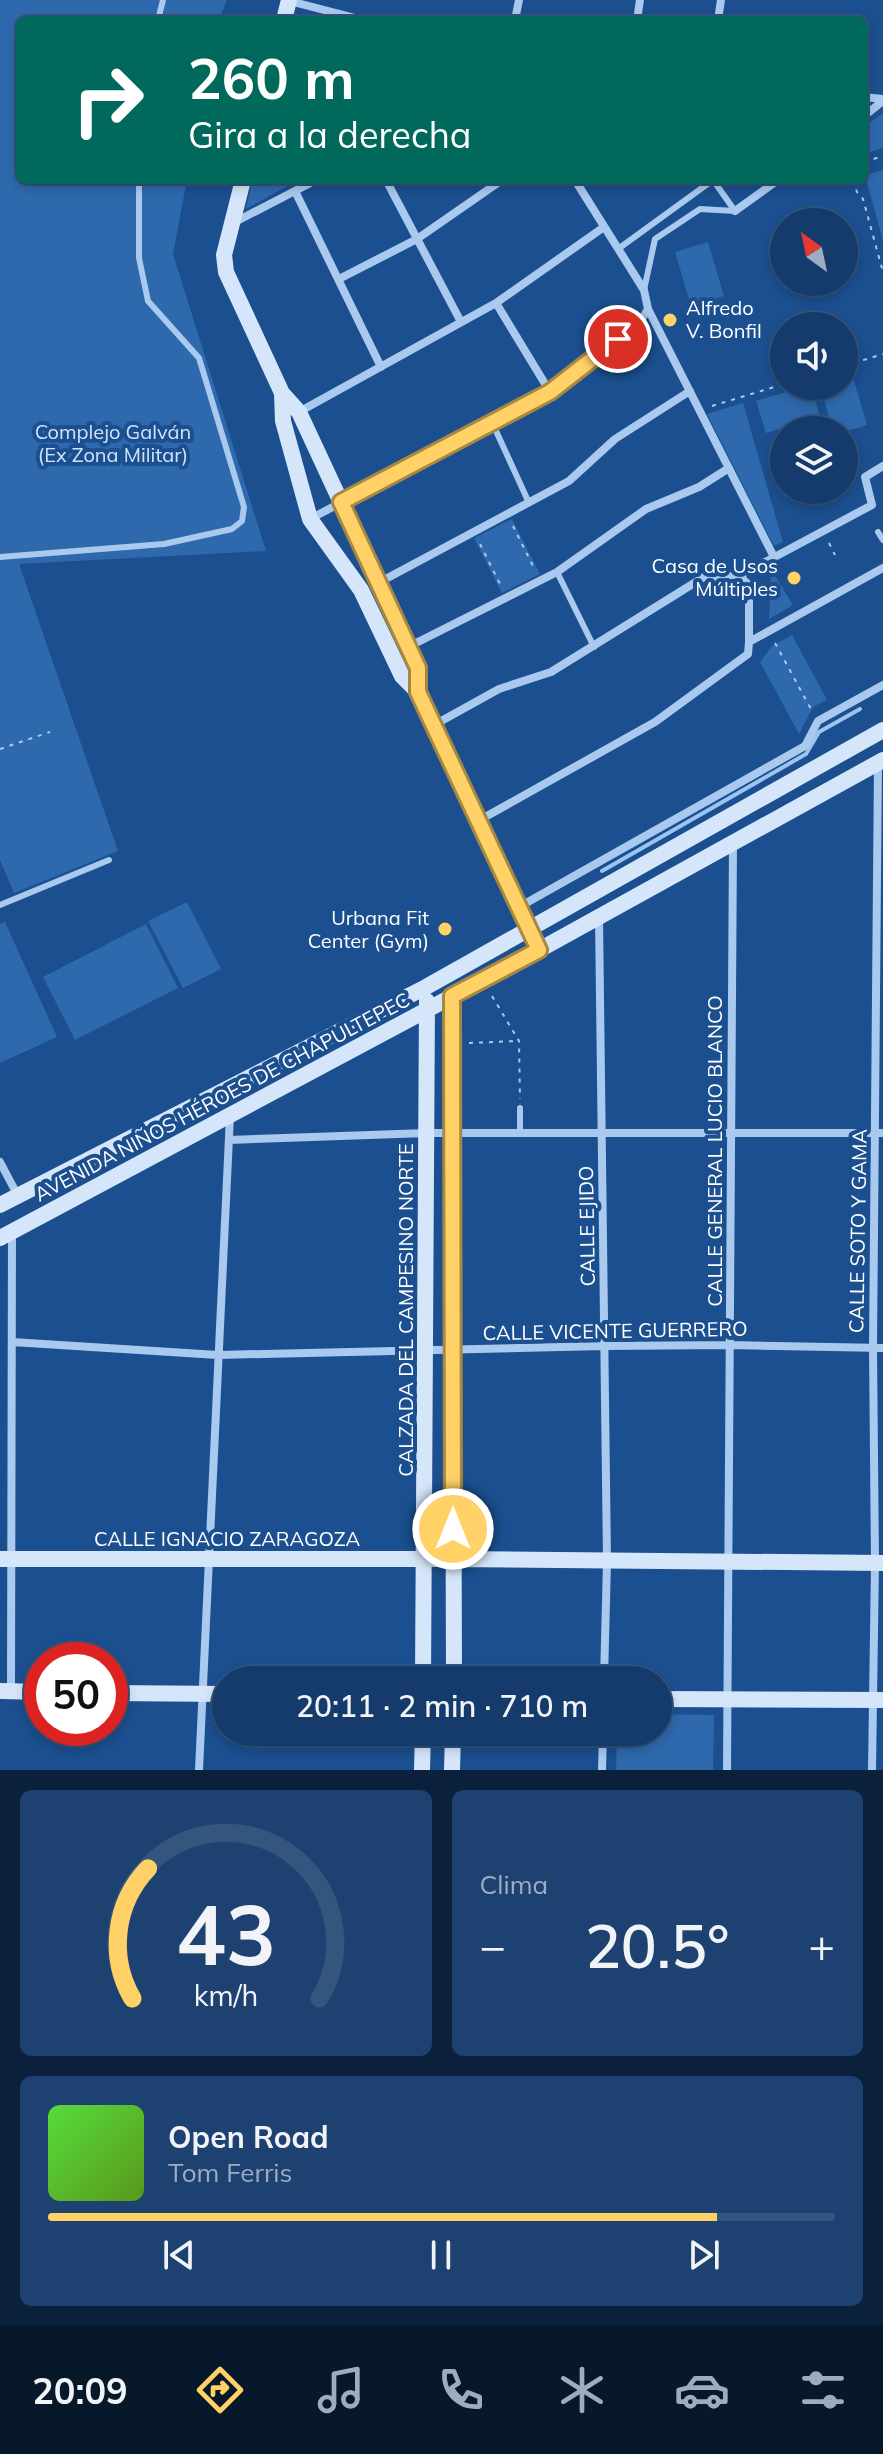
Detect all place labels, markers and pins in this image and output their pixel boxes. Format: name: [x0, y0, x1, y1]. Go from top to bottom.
place label: Alfredo V. Bonfil: [686, 295, 762, 343]
pin: [584, 305, 652, 373]
marker: Alfredo V. Bonfil: [661, 311, 679, 329]
place label: Casa de Usos Múltiples: [652, 553, 778, 601]
marker: Casa de Usos Múltiples: [785, 569, 803, 587]
place label: Urbana Fit Center (Gym): [308, 905, 429, 953]
marker: Urbana Fit Center (Gym): [436, 920, 454, 938]

